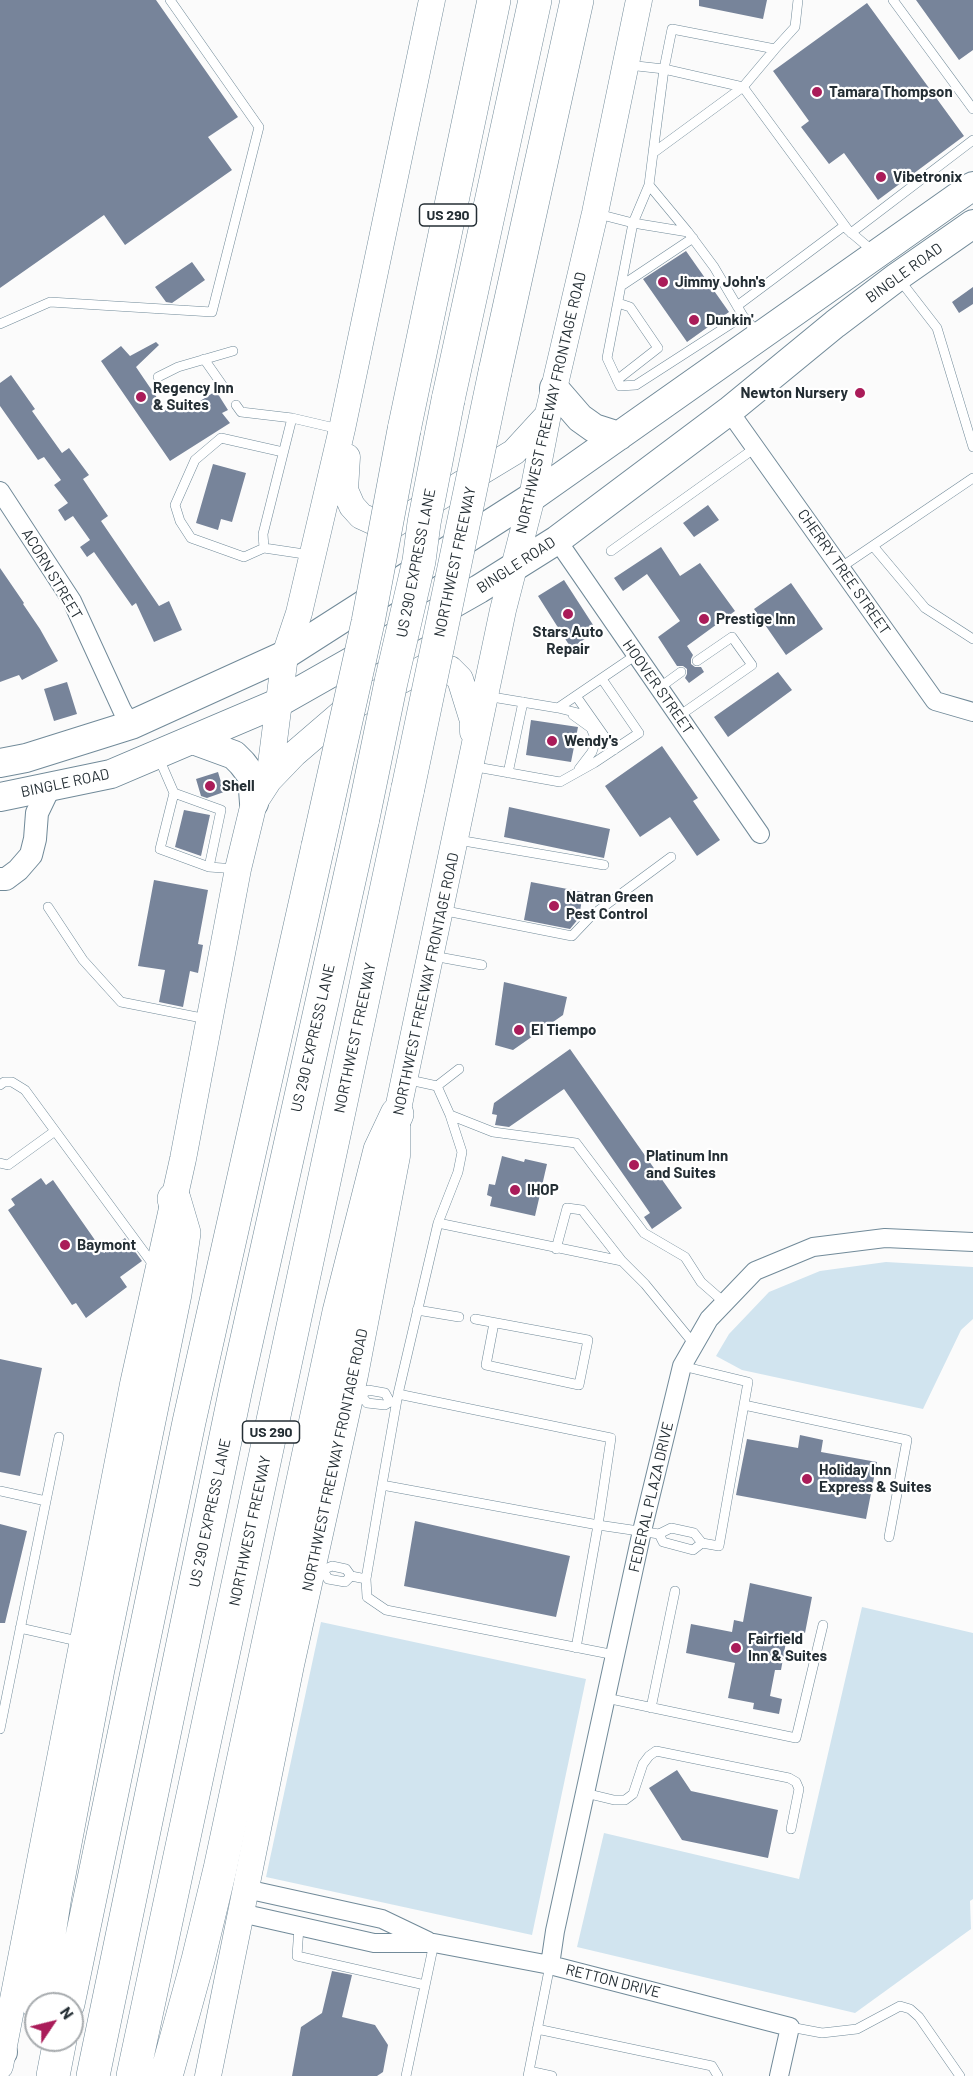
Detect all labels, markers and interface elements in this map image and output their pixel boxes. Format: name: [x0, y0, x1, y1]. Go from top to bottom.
place label: Tamara Thompson: [829, 83, 953, 101]
marker: Tamara Thompson: [810, 85, 824, 99]
place label: Vibetronix: [893, 168, 962, 186]
marker: Vibetronix: [874, 170, 888, 184]
road number: US 290: [420, 204, 476, 226]
street label: BINGLE ROAD: [862, 239, 946, 307]
street label: NORTHWEST FREEWAY FRONTAGE ROAD: [512, 270, 590, 536]
place label: Jimmy John's: [675, 273, 765, 291]
marker: Jimmy John's: [656, 275, 670, 289]
place label: Dunkin': [706, 311, 753, 329]
marker: Dunkin': [687, 313, 701, 327]
place label: Regency Inn & Suites: [153, 379, 234, 414]
place label: Newton Nursery: [740, 384, 848, 402]
marker: Newton Nursery: [853, 386, 867, 400]
marker: Regency Inn & Suites: [134, 390, 148, 404]
street label: NORTHWEST FREEWAY: [430, 485, 480, 639]
street label: US 290 EXPRESS LANE: [393, 487, 439, 639]
street label: CHERRY TREE STREET: [794, 506, 894, 638]
street label: ACORN STREET: [18, 525, 86, 623]
street label: BINGLE ROAD: [473, 533, 559, 597]
marker: Stars Auto Repair: [561, 607, 575, 621]
place label: Prestige Inn: [716, 610, 796, 628]
marker: Prestige Inn: [697, 612, 711, 626]
place label: Stars Auto Repair: [533, 623, 603, 658]
street label: HOOVER STREET: [619, 636, 697, 738]
place label: Wendy's: [564, 732, 618, 750]
marker: Wendy's: [545, 734, 559, 748]
street label: BINGLE ROAD: [19, 765, 111, 801]
place label: Shell: [222, 777, 255, 795]
marker: Shell: [203, 779, 217, 793]
street label: NORTHWEST FREEWAY FRONTAGE ROAD: [389, 851, 463, 1117]
place label: Natran Green Pest Control: [566, 888, 654, 923]
marker: Natran Green Pest Control: [547, 899, 561, 913]
street label: NORTHWEST FREEWAY: [330, 961, 380, 1115]
street label: US 290 EXPRESS LANE: [287, 962, 339, 1114]
place label: El Tiempo: [531, 1021, 596, 1039]
marker: El Tiempo: [512, 1023, 526, 1037]
place label: Platinum Inn and Suites: [646, 1147, 728, 1182]
marker: Platinum Inn and Suites: [627, 1158, 641, 1172]
place label: IHOP: [527, 1181, 559, 1199]
marker: IHOP: [508, 1183, 522, 1197]
place label: Baymont: [77, 1236, 136, 1254]
marker: Baymont: [58, 1238, 72, 1252]
street label: NORTHWEST FREEWAY FRONTAGE ROAD: [298, 1327, 372, 1593]
street label: FEDERAL PLAZA DRIVE: [625, 1420, 677, 1574]
road number: US 290: [242, 1421, 300, 1443]
street label: US 290 EXPRESS LANE: [185, 1437, 235, 1589]
street label: NORTHWEST FREEWAY: [225, 1454, 275, 1608]
place label: Holiday Inn Express & Suites: [819, 1461, 932, 1496]
marker: Holiday Inn Express & Suites: [800, 1472, 814, 1486]
place label: Fairfield Inn & Suites: [748, 1630, 827, 1665]
marker: Fairfield Inn & Suites: [729, 1641, 743, 1655]
street label: RETTON DRIVE: [564, 1961, 662, 2001]
north arrow: [24, 1992, 84, 2052]
text: N: [57, 2003, 78, 2022]

